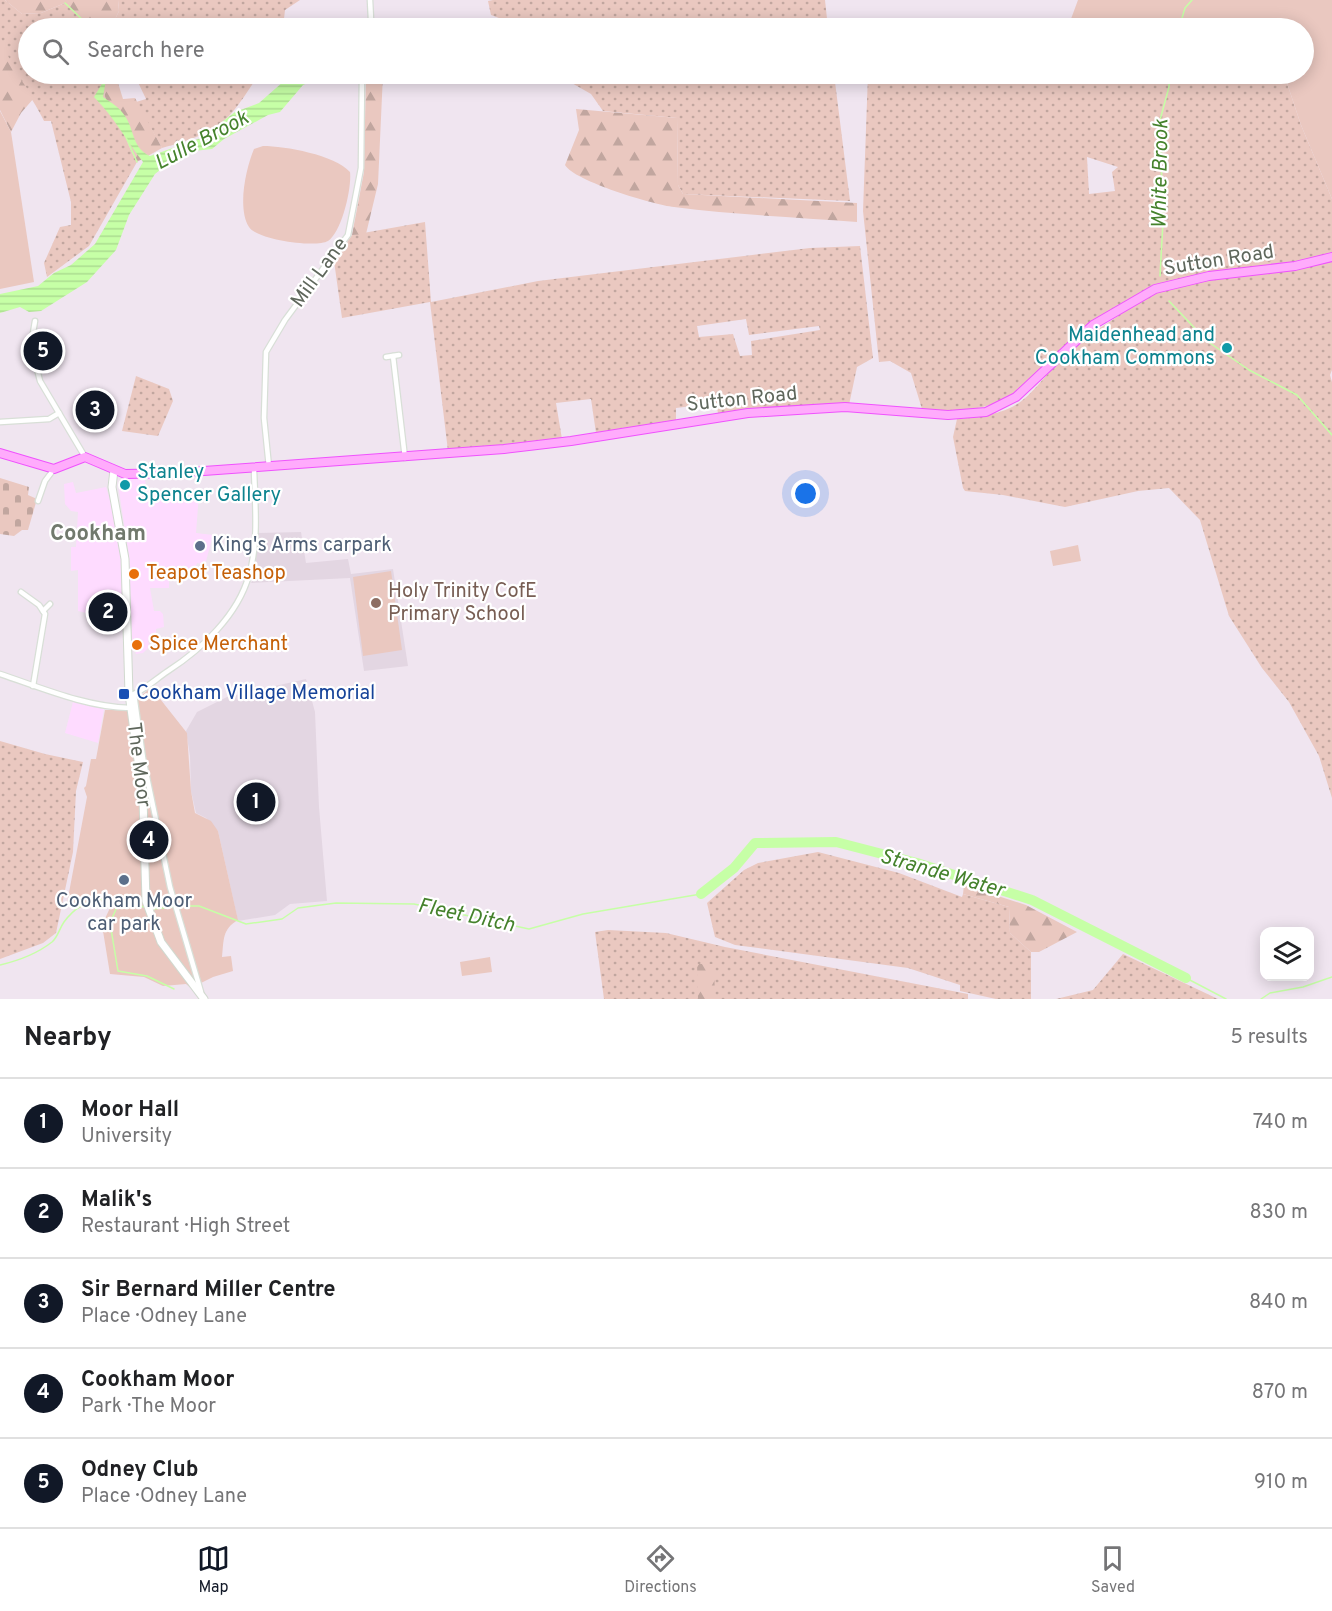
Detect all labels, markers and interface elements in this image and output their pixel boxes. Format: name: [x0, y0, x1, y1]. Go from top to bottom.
search box: [18, 18, 1314, 84]
icon: search: [39, 35, 72, 68]
text: Search here: [87, 38, 205, 65]
water label: Lulle Brook: [150, 105, 254, 177]
water label: White Brook: [1147, 118, 1175, 229]
street label: Mill Lane: [286, 233, 354, 313]
street label: Sutton Road: [1162, 239, 1276, 283]
place label: Maidenhead and Cookham Commons: [1035, 323, 1215, 372]
pin: 5: [24, 328, 63, 374]
marker: Maidenhead and Cookham Commons: [1220, 341, 1234, 355]
street label: Sutton Road: [685, 381, 799, 419]
pin: 3: [76, 388, 115, 432]
place label: Stanley Spencer Gallery: [137, 460, 281, 509]
marker: Stanley Spencer Gallery: [118, 478, 132, 492]
your location: [791, 479, 820, 508]
district label: Cookham: [50, 521, 146, 548]
place label: King's Arms carpark: [212, 533, 392, 559]
marker: King's Arms carpark: [193, 539, 207, 553]
place label: Teapot Teashop: [146, 561, 286, 587]
marker: Teapot Teashop: [127, 567, 141, 581]
place label: Holy Trinity CofE Primary School: [388, 579, 537, 628]
pin: 2: [88, 590, 128, 634]
marker: Holy Trinity CofE Primary School: [369, 596, 383, 610]
place label: Spice Merchant: [149, 632, 288, 658]
marker: Spice Merchant: [130, 638, 144, 652]
place label: Cookham Village Memorial: [136, 681, 375, 707]
marker: Cookham Village Memorial: [117, 687, 131, 701]
street label: The Moor: [120, 721, 156, 809]
pin: 1: [236, 780, 276, 824]
pin: 4: [130, 818, 168, 862]
water label: Strande Water: [877, 843, 1009, 905]
marker: Cookham Moor car park: [117, 873, 131, 887]
place label: Cookham Moor car park: [56, 889, 192, 938]
water label: Fleet Ditch: [415, 893, 517, 940]
map controls: [1260, 927, 1314, 981]
button: layers: [1260, 927, 1314, 981]
text: Nearby: [24, 1022, 112, 1055]
text: 5 results: [1231, 1025, 1308, 1051]
text: Moor Hall: [81, 1097, 179, 1124]
text: 1: [40, 1110, 48, 1136]
text: 740 m: [1253, 1110, 1308, 1136]
text: University: [81, 1124, 172, 1150]
text: Malik's: [81, 1187, 152, 1214]
text: 2: [37, 1200, 50, 1226]
text: 830 m: [1249, 1200, 1308, 1226]
text: Restaurant · High Street: [81, 1214, 290, 1240]
text: Sir Bernard Miller Centre: [81, 1277, 336, 1304]
text: 3: [38, 1290, 50, 1316]
text: 840 m: [1249, 1290, 1308, 1316]
text: Place · Odney Lane: [81, 1304, 247, 1330]
text: Cookham Moor: [81, 1367, 234, 1394]
text: 4: [37, 1380, 50, 1406]
text: 870 m: [1252, 1380, 1308, 1406]
text: Park · The Moor: [81, 1394, 216, 1420]
text: Odney Club: [81, 1457, 198, 1484]
text: 5: [37, 1470, 50, 1496]
text: 910 m: [1254, 1470, 1308, 1496]
text: Place · Odney Lane: [81, 1484, 247, 1510]
tab: Map: [197, 1542, 230, 1598]
tab: Directions: [624, 1542, 697, 1598]
tab: Saved: [1091, 1542, 1135, 1598]

